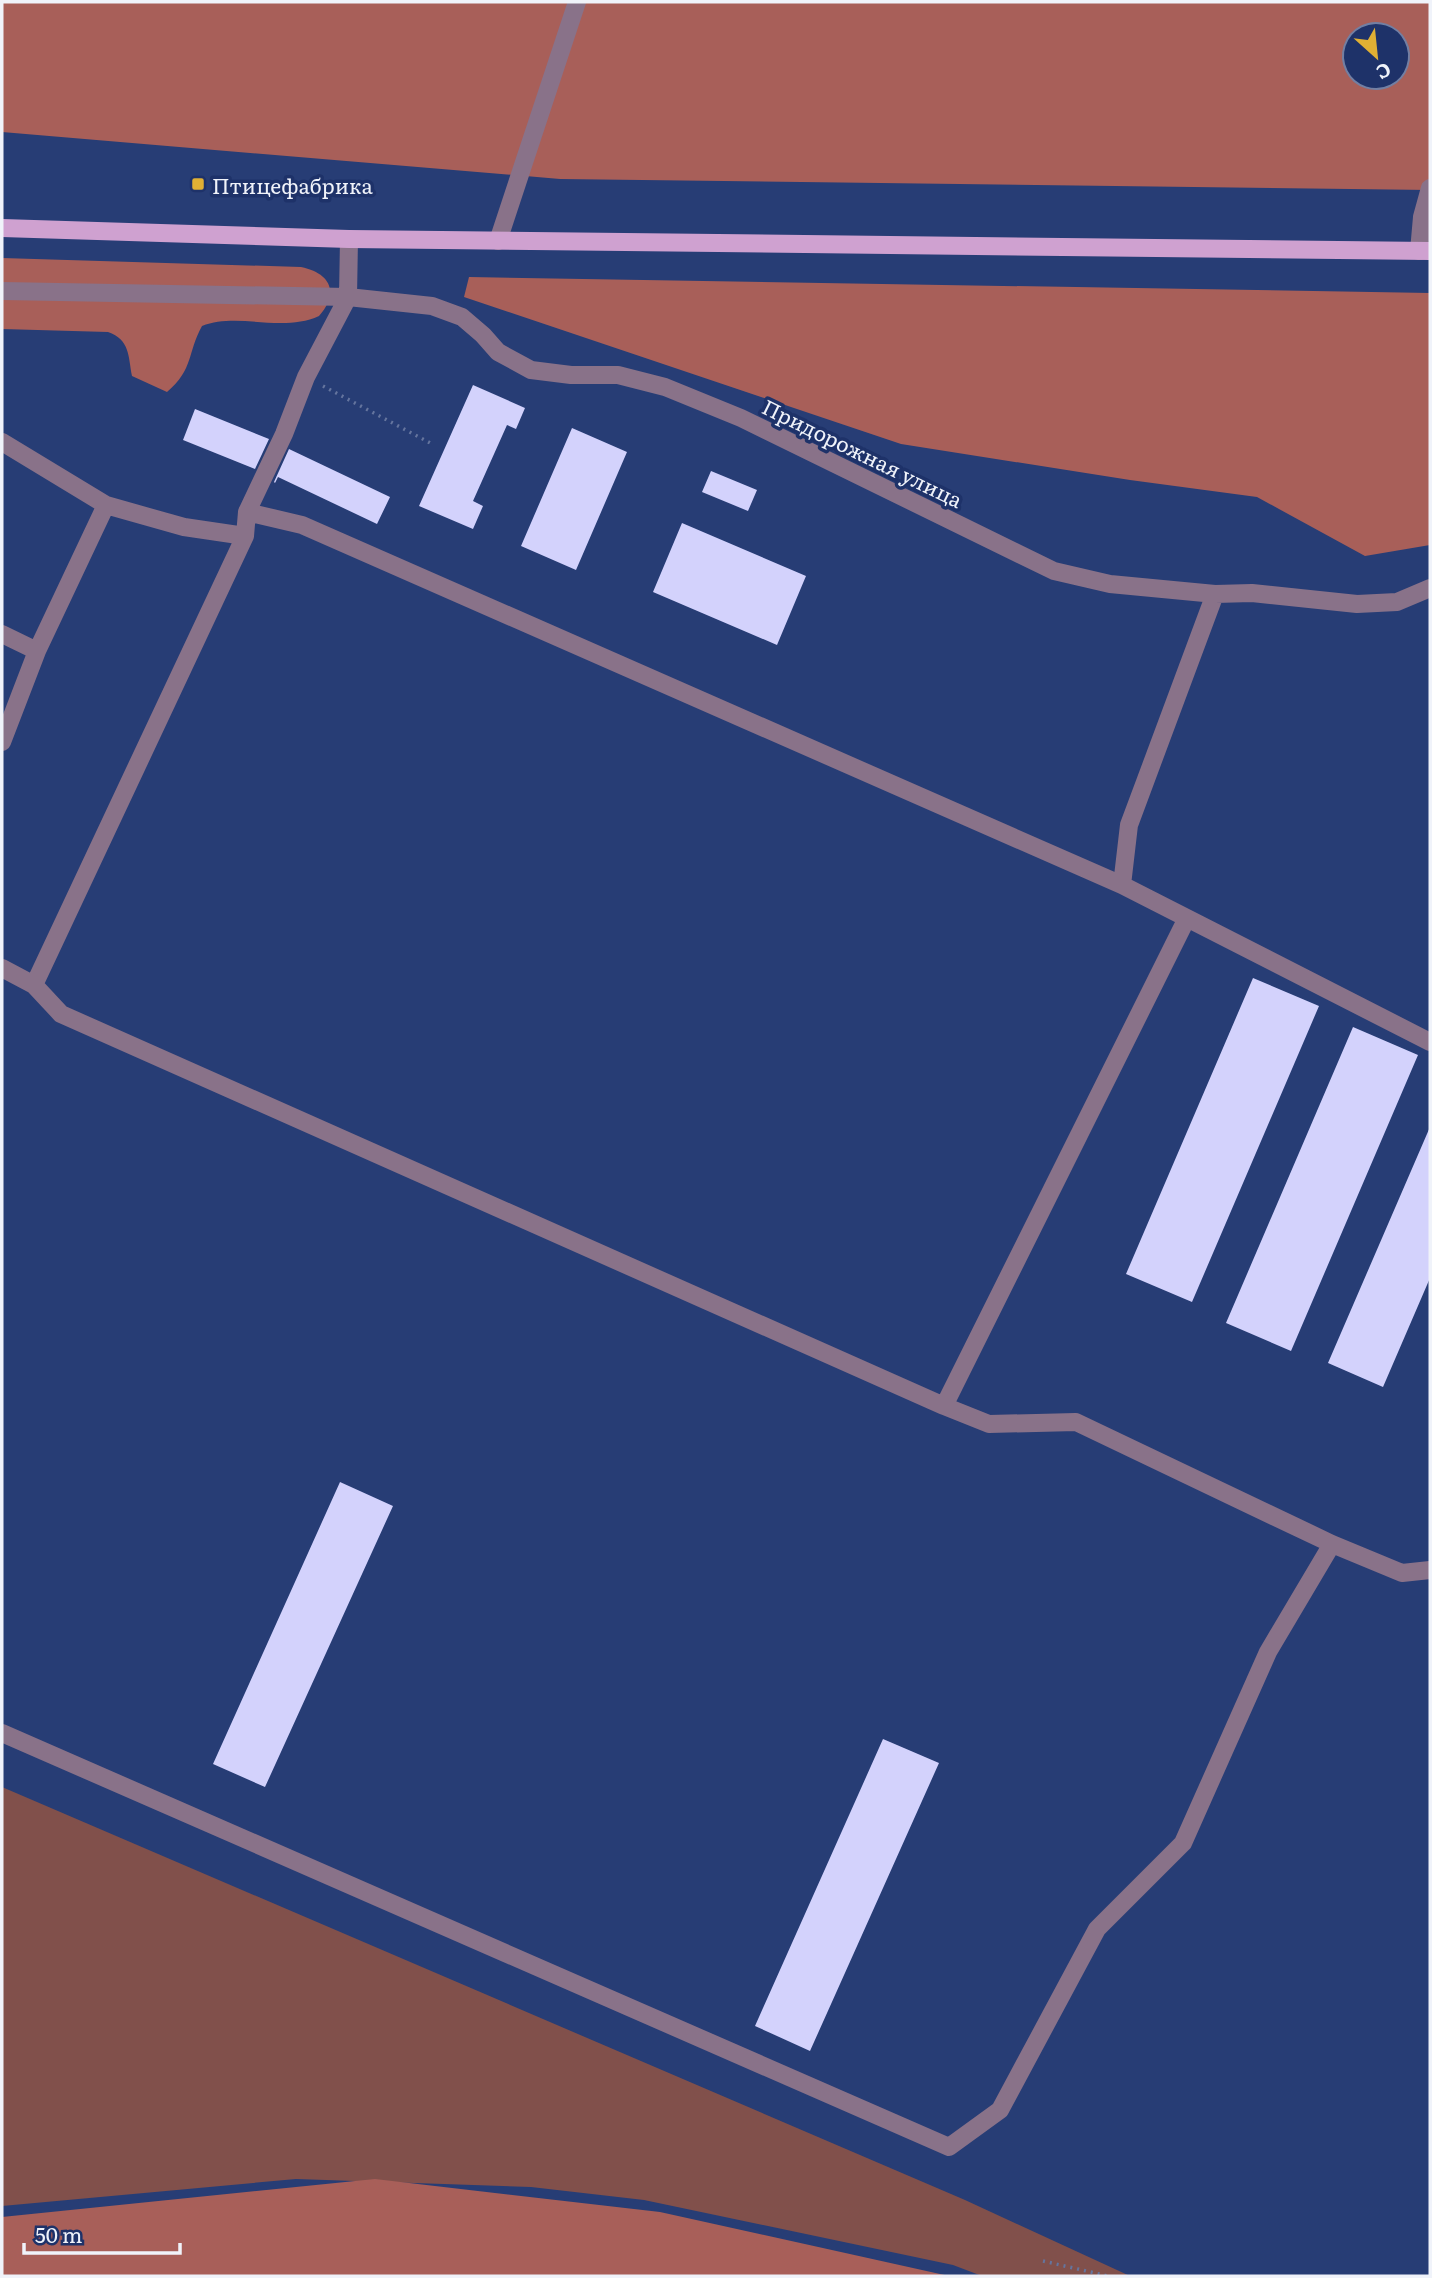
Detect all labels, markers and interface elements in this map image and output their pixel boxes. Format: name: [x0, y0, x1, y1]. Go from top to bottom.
north arrow: [1341, 21, 1411, 91]
text: С: [1372, 56, 1397, 88]
place label: Птицефабрика: [212, 169, 374, 200]
marker: Птицефабрика: [190, 176, 206, 192]
street label: Придорожная улица: [758, 390, 969, 514]
scale bar: [24, 2212, 180, 2256]
text: 50 m: [35, 2218, 82, 2249]

